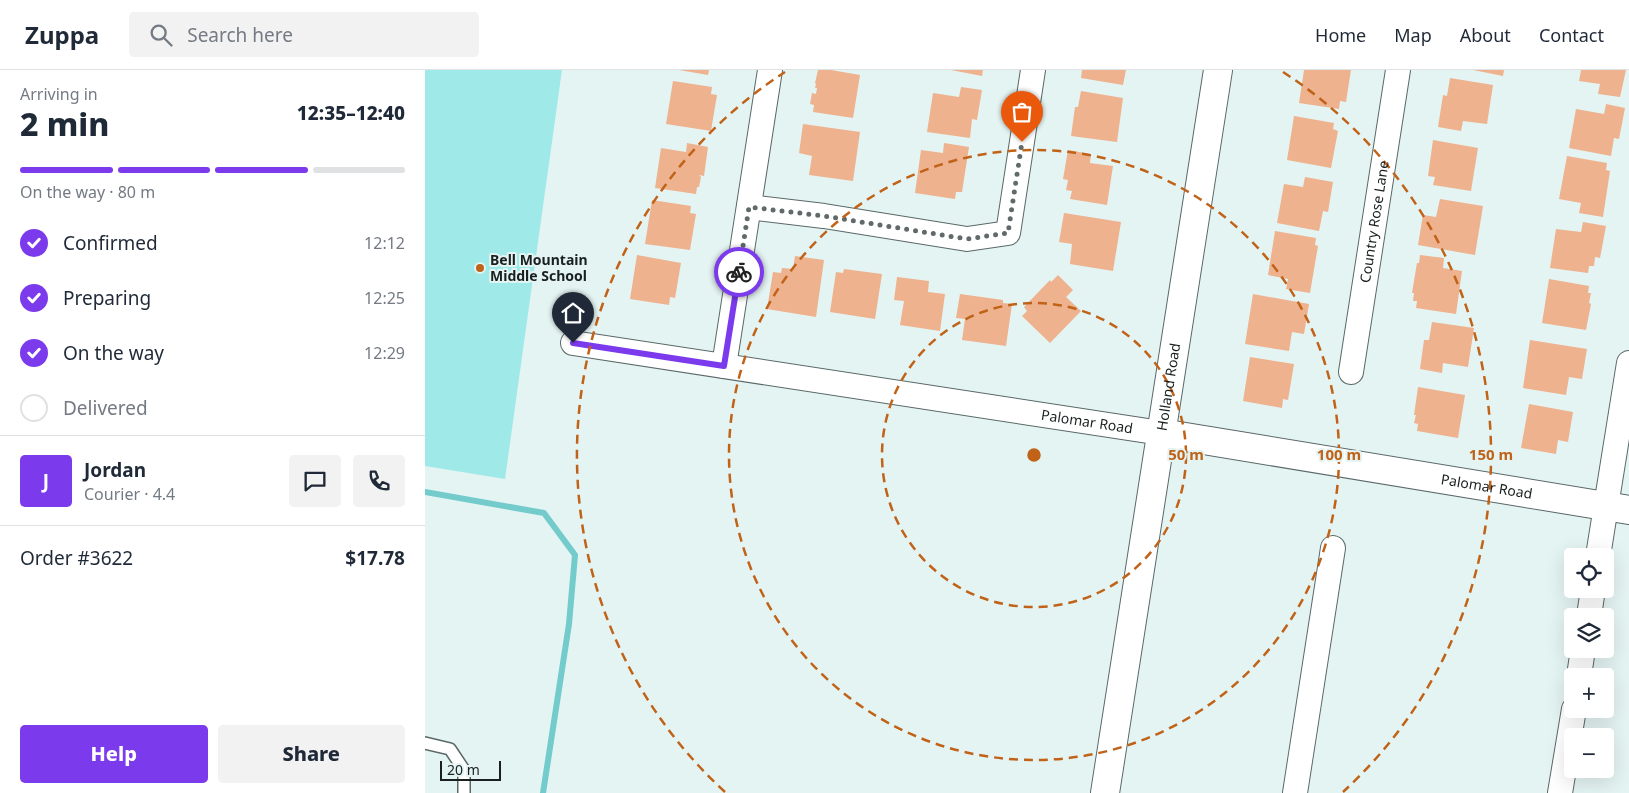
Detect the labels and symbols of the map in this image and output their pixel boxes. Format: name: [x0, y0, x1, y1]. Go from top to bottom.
pin: [1001, 91, 1043, 142]
street label: Country Rose Lane: [1355, 159, 1393, 284]
courier: [714, 247, 764, 297]
place label: Bell Mountain Middle School: [490, 250, 588, 285]
marker: Bell Mountain Middle School: [474, 262, 486, 274]
pin: [552, 292, 594, 343]
street label: Holland Road: [1152, 342, 1184, 432]
street label: Palomar Road: [1040, 405, 1134, 438]
text: 50 m: [1168, 444, 1204, 464]
text: 100 m: [1317, 444, 1361, 464]
text: 150 m: [1469, 444, 1513, 464]
centre of rings: [1025, 446, 1043, 464]
street label: Palomar Road: [1440, 469, 1534, 503]
scale bar: [440, 758, 501, 781]

